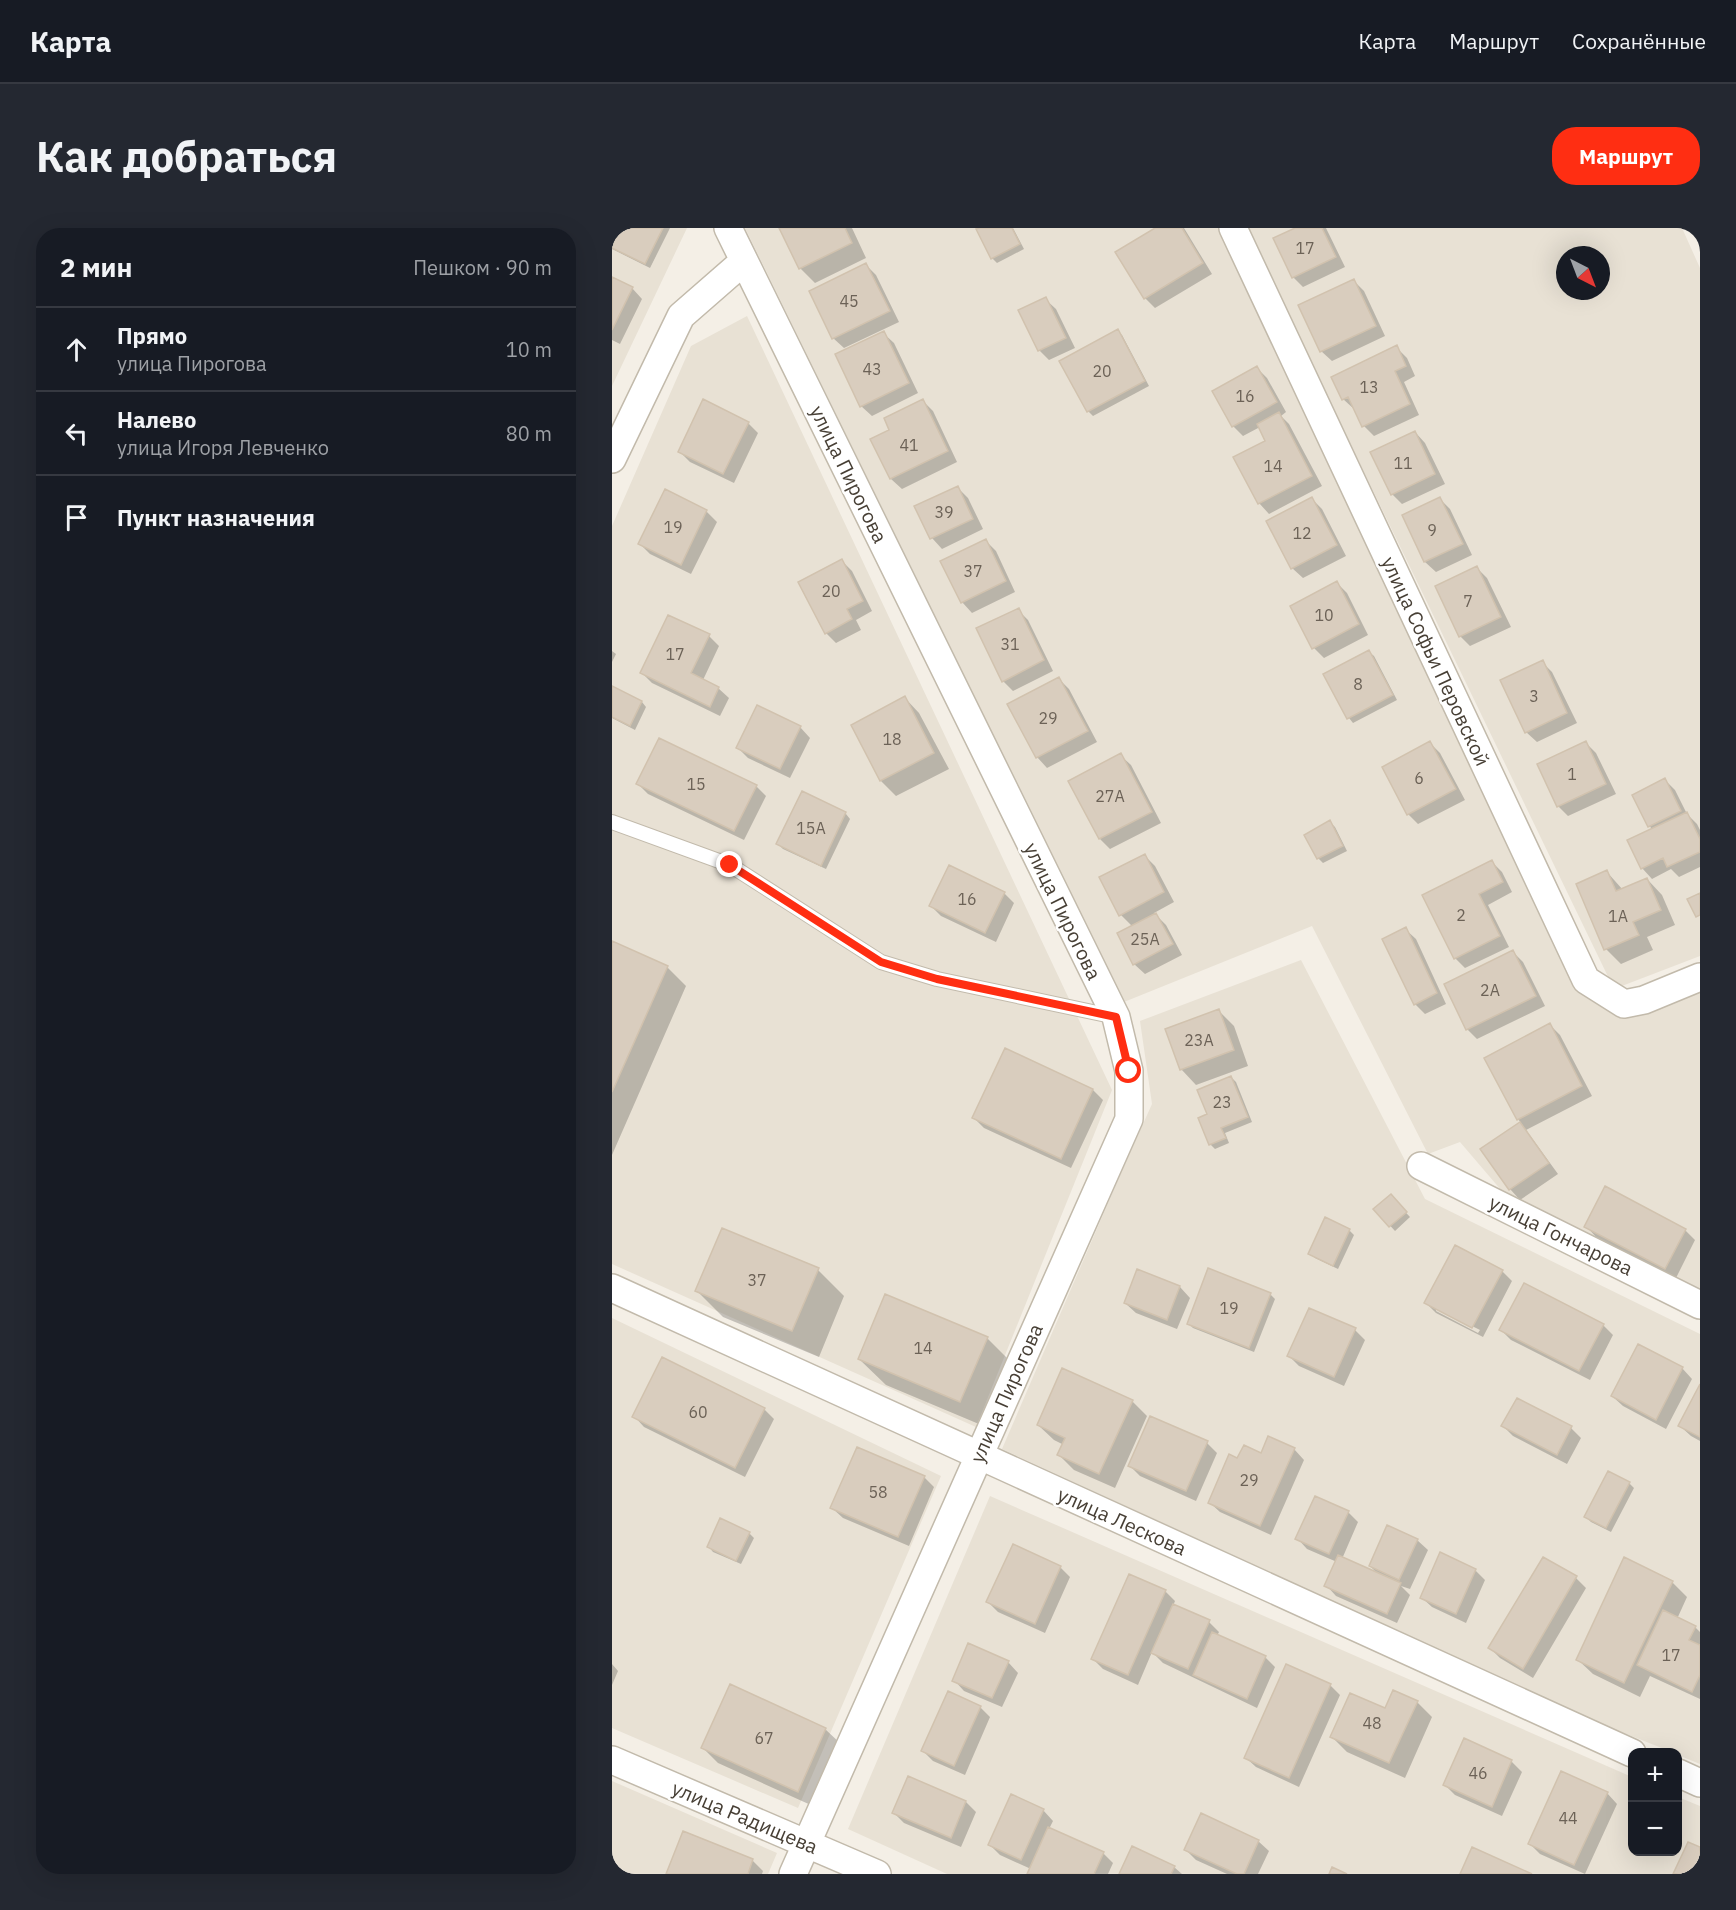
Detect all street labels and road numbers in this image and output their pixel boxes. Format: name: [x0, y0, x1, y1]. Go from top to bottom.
street label: улица Пирогова: [804, 401, 894, 548]
street label: улица Софьи Перовской: [1376, 552, 1496, 770]
street label: улица Пирогова: [1018, 838, 1108, 985]
street label: улица Гончарова: [1485, 1188, 1638, 1282]
street label: улица Пирогова: [963, 1319, 1049, 1467]
street label: улица Лескова: [1053, 1481, 1191, 1562]
street label: улица Радищева: [668, 1774, 822, 1860]

